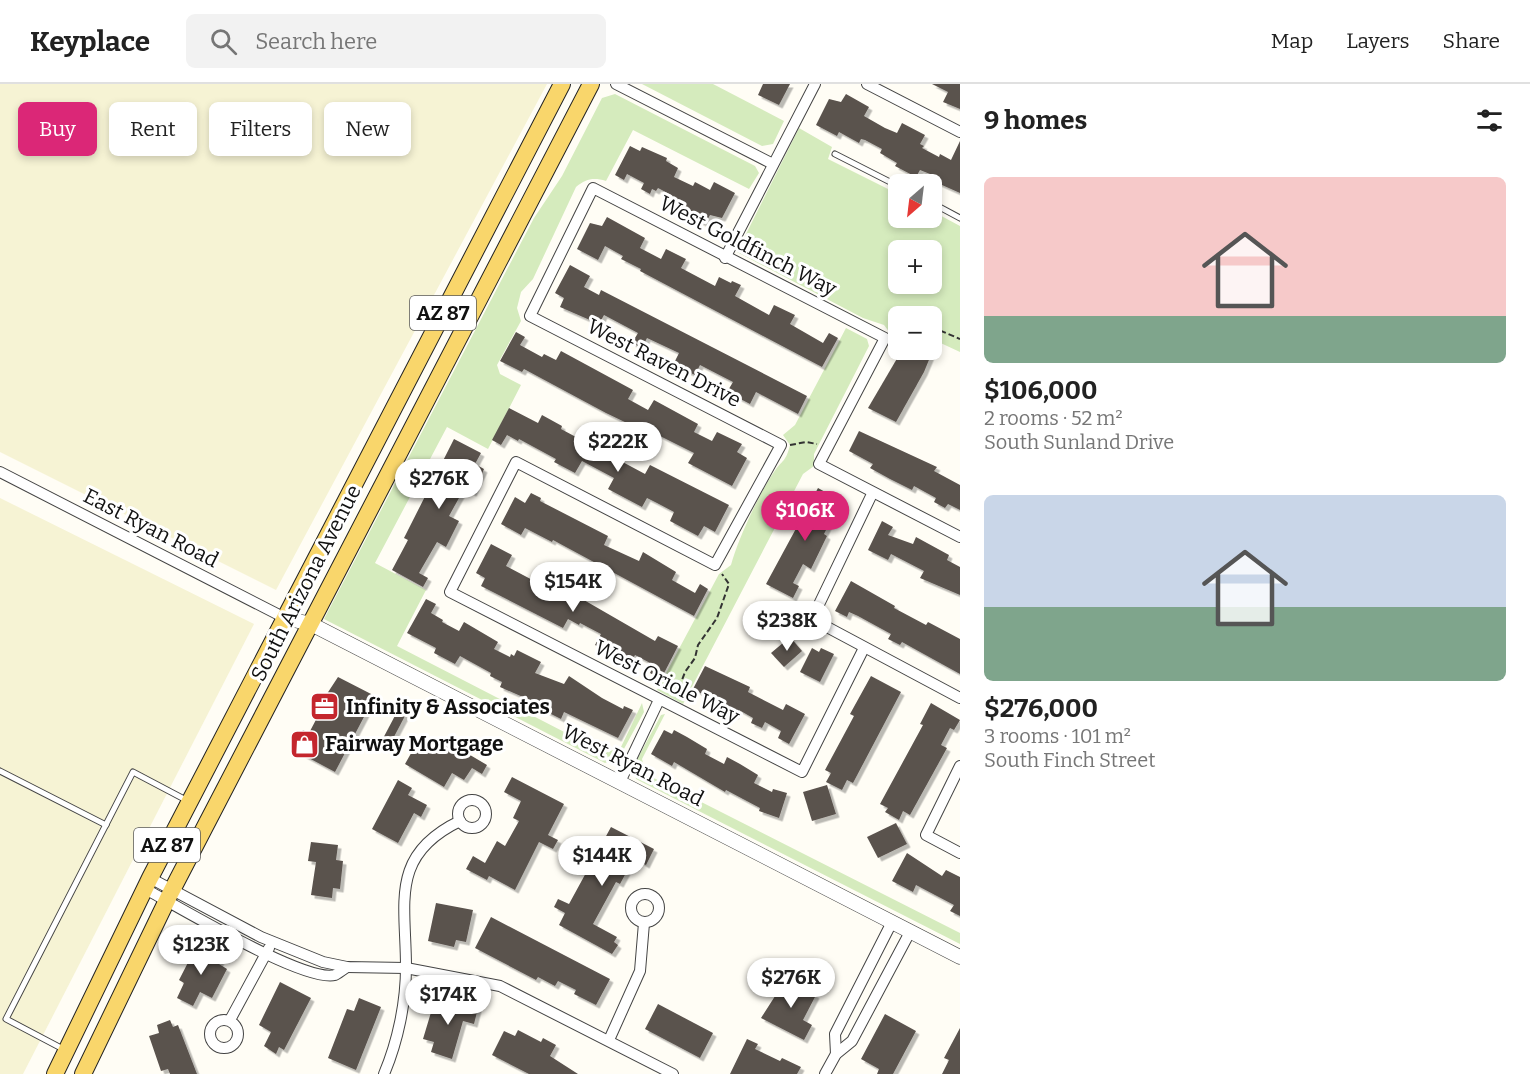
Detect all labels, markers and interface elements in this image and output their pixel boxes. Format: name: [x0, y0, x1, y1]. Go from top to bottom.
search box: [186, 14, 606, 68]
text: Keyplace: [30, 25, 150, 58]
icon: search: [207, 25, 240, 58]
text: Search here: [255, 28, 377, 55]
text: Map: [1271, 28, 1313, 54]
text: Layers: [1346, 28, 1410, 54]
text: Share: [1443, 28, 1500, 54]
chip: Buy: [18, 102, 97, 156]
chip: Rent: [109, 102, 197, 156]
chip: Filters: [209, 102, 312, 156]
chip: New: [324, 102, 411, 156]
icon: filters: [1473, 104, 1506, 137]
text: 9 homes: [984, 105, 1087, 136]
north arrow: [888, 174, 942, 228]
map controls: [888, 174, 942, 360]
street label: West Goldfinch Way: [655, 190, 842, 302]
icon: home: [1191, 216, 1299, 324]
button: +: [888, 240, 942, 294]
road number: AZ 87: [410, 296, 476, 330]
button: −: [888, 306, 942, 360]
street label: West Raven Drive: [583, 313, 745, 413]
text: $106,000: [984, 375, 1098, 406]
text: 2 rooms · 52 m²: [984, 406, 1123, 430]
pin: $222K: [576, 422, 660, 473]
text: $222K: [588, 429, 648, 453]
text: South Sunland Drive: [984, 430, 1174, 454]
pin: $276K: [397, 459, 481, 510]
text: $276K: [409, 466, 469, 490]
street label: South Arizona Avenue: [245, 481, 367, 685]
street label: East Ryan Road: [79, 483, 223, 573]
pin: $106K: [763, 491, 847, 542]
text: $106K: [775, 498, 835, 522]
icon: home: [1191, 534, 1299, 642]
pin: $154K: [531, 562, 615, 613]
text: $154K: [544, 569, 602, 593]
pin: $238K: [745, 601, 829, 652]
text: $238K: [757, 608, 817, 632]
street label: West Oriole Way: [590, 634, 745, 730]
office icon: Infinity & Associates: [309, 691, 341, 723]
text: $276,000: [984, 693, 1098, 724]
place label: Infinity & Associates: [346, 694, 550, 720]
street label: West Ryan Road: [558, 718, 708, 812]
text: 3 rooms · 101 m²: [984, 724, 1131, 748]
shop icon: Fairway Mortgage: [288, 728, 320, 760]
place label: Fairway Mortgage: [325, 731, 503, 757]
text: South Finch Street: [984, 748, 1155, 772]
road number: AZ 87: [134, 828, 200, 862]
pin: $144K: [560, 836, 644, 887]
text: $144K: [572, 843, 632, 867]
pin: $123K: [159, 925, 243, 976]
text: $123K: [172, 932, 230, 956]
pin: $276K: [749, 958, 833, 1009]
text: $276K: [761, 965, 821, 989]
pin: $174K: [406, 975, 490, 1026]
text: $174K: [419, 982, 477, 1006]

